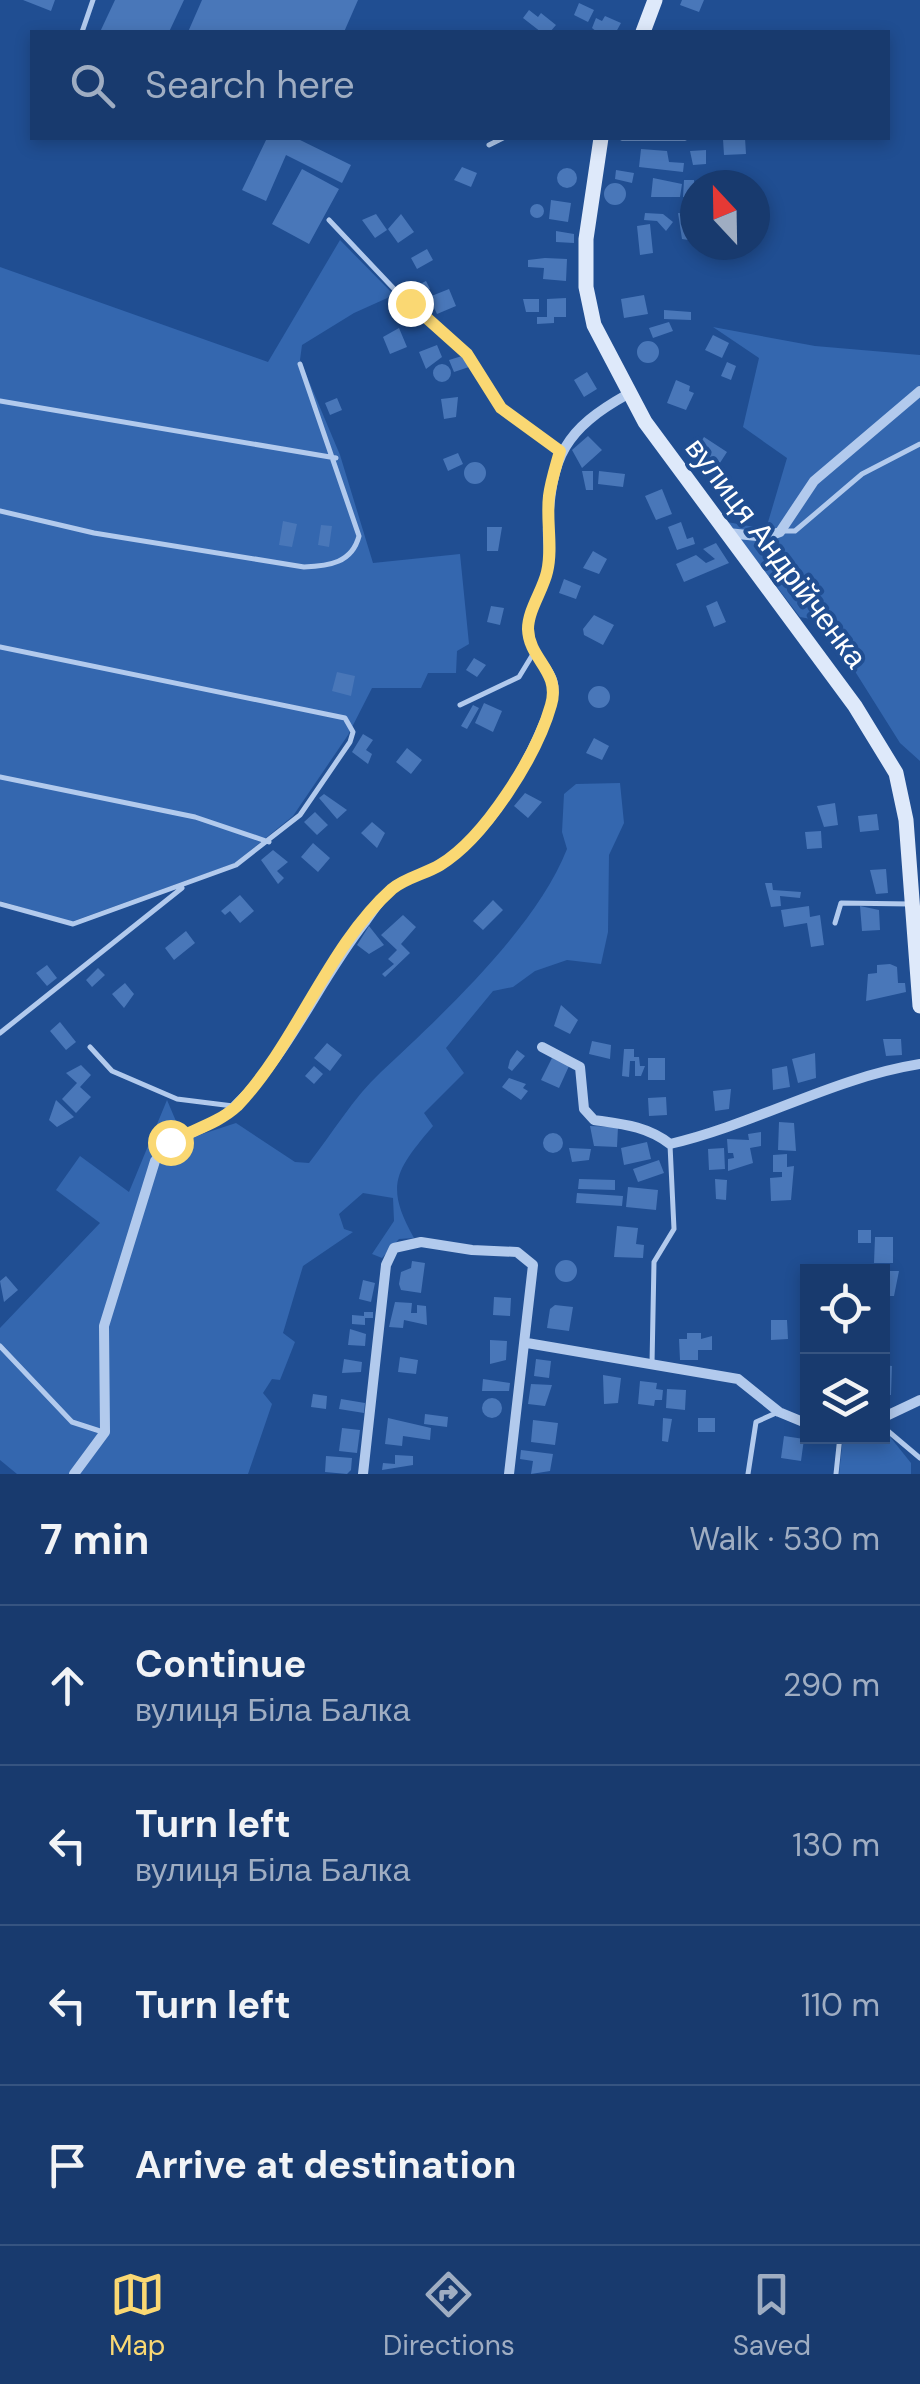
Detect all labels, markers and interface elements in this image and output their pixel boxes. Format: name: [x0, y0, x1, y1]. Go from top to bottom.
search box: [30, 30, 890, 140]
icon: search: [65, 58, 120, 113]
text: Search here: [145, 60, 355, 110]
north arrow: [680, 170, 770, 260]
route end: [388, 281, 434, 327]
street label: вулиця Андрійченка: [677, 430, 876, 676]
route start: [148, 1120, 194, 1166]
map controls: [800, 1264, 890, 1444]
button: locate: [800, 1264, 890, 1354]
button: layers: [800, 1354, 890, 1444]
text: 7 min: [40, 1512, 149, 1567]
text: Walk · 530 m: [689, 1518, 880, 1560]
text: Continue: [135, 1639, 306, 1689]
icon: ahead: [40, 1658, 95, 1713]
text: 290 m: [783, 1664, 880, 1706]
text: вулиця Біла Балка: [135, 1689, 410, 1731]
text: Turn left: [135, 1799, 291, 1849]
icon: left: [40, 1818, 95, 1873]
text: 130 m: [792, 1824, 880, 1866]
text: вулиця Біла Балка: [135, 1849, 410, 1891]
icon: left: [40, 1978, 95, 2033]
text: Turn left: [135, 1980, 291, 2030]
text: 110 m: [801, 1984, 880, 2026]
icon: arrive: [40, 2138, 95, 2193]
text: Arrive at destination: [135, 2140, 517, 2190]
tab: Map: [109, 2267, 165, 2364]
tab: Directions: [383, 2267, 515, 2364]
tab: Saved: [733, 2267, 811, 2364]

